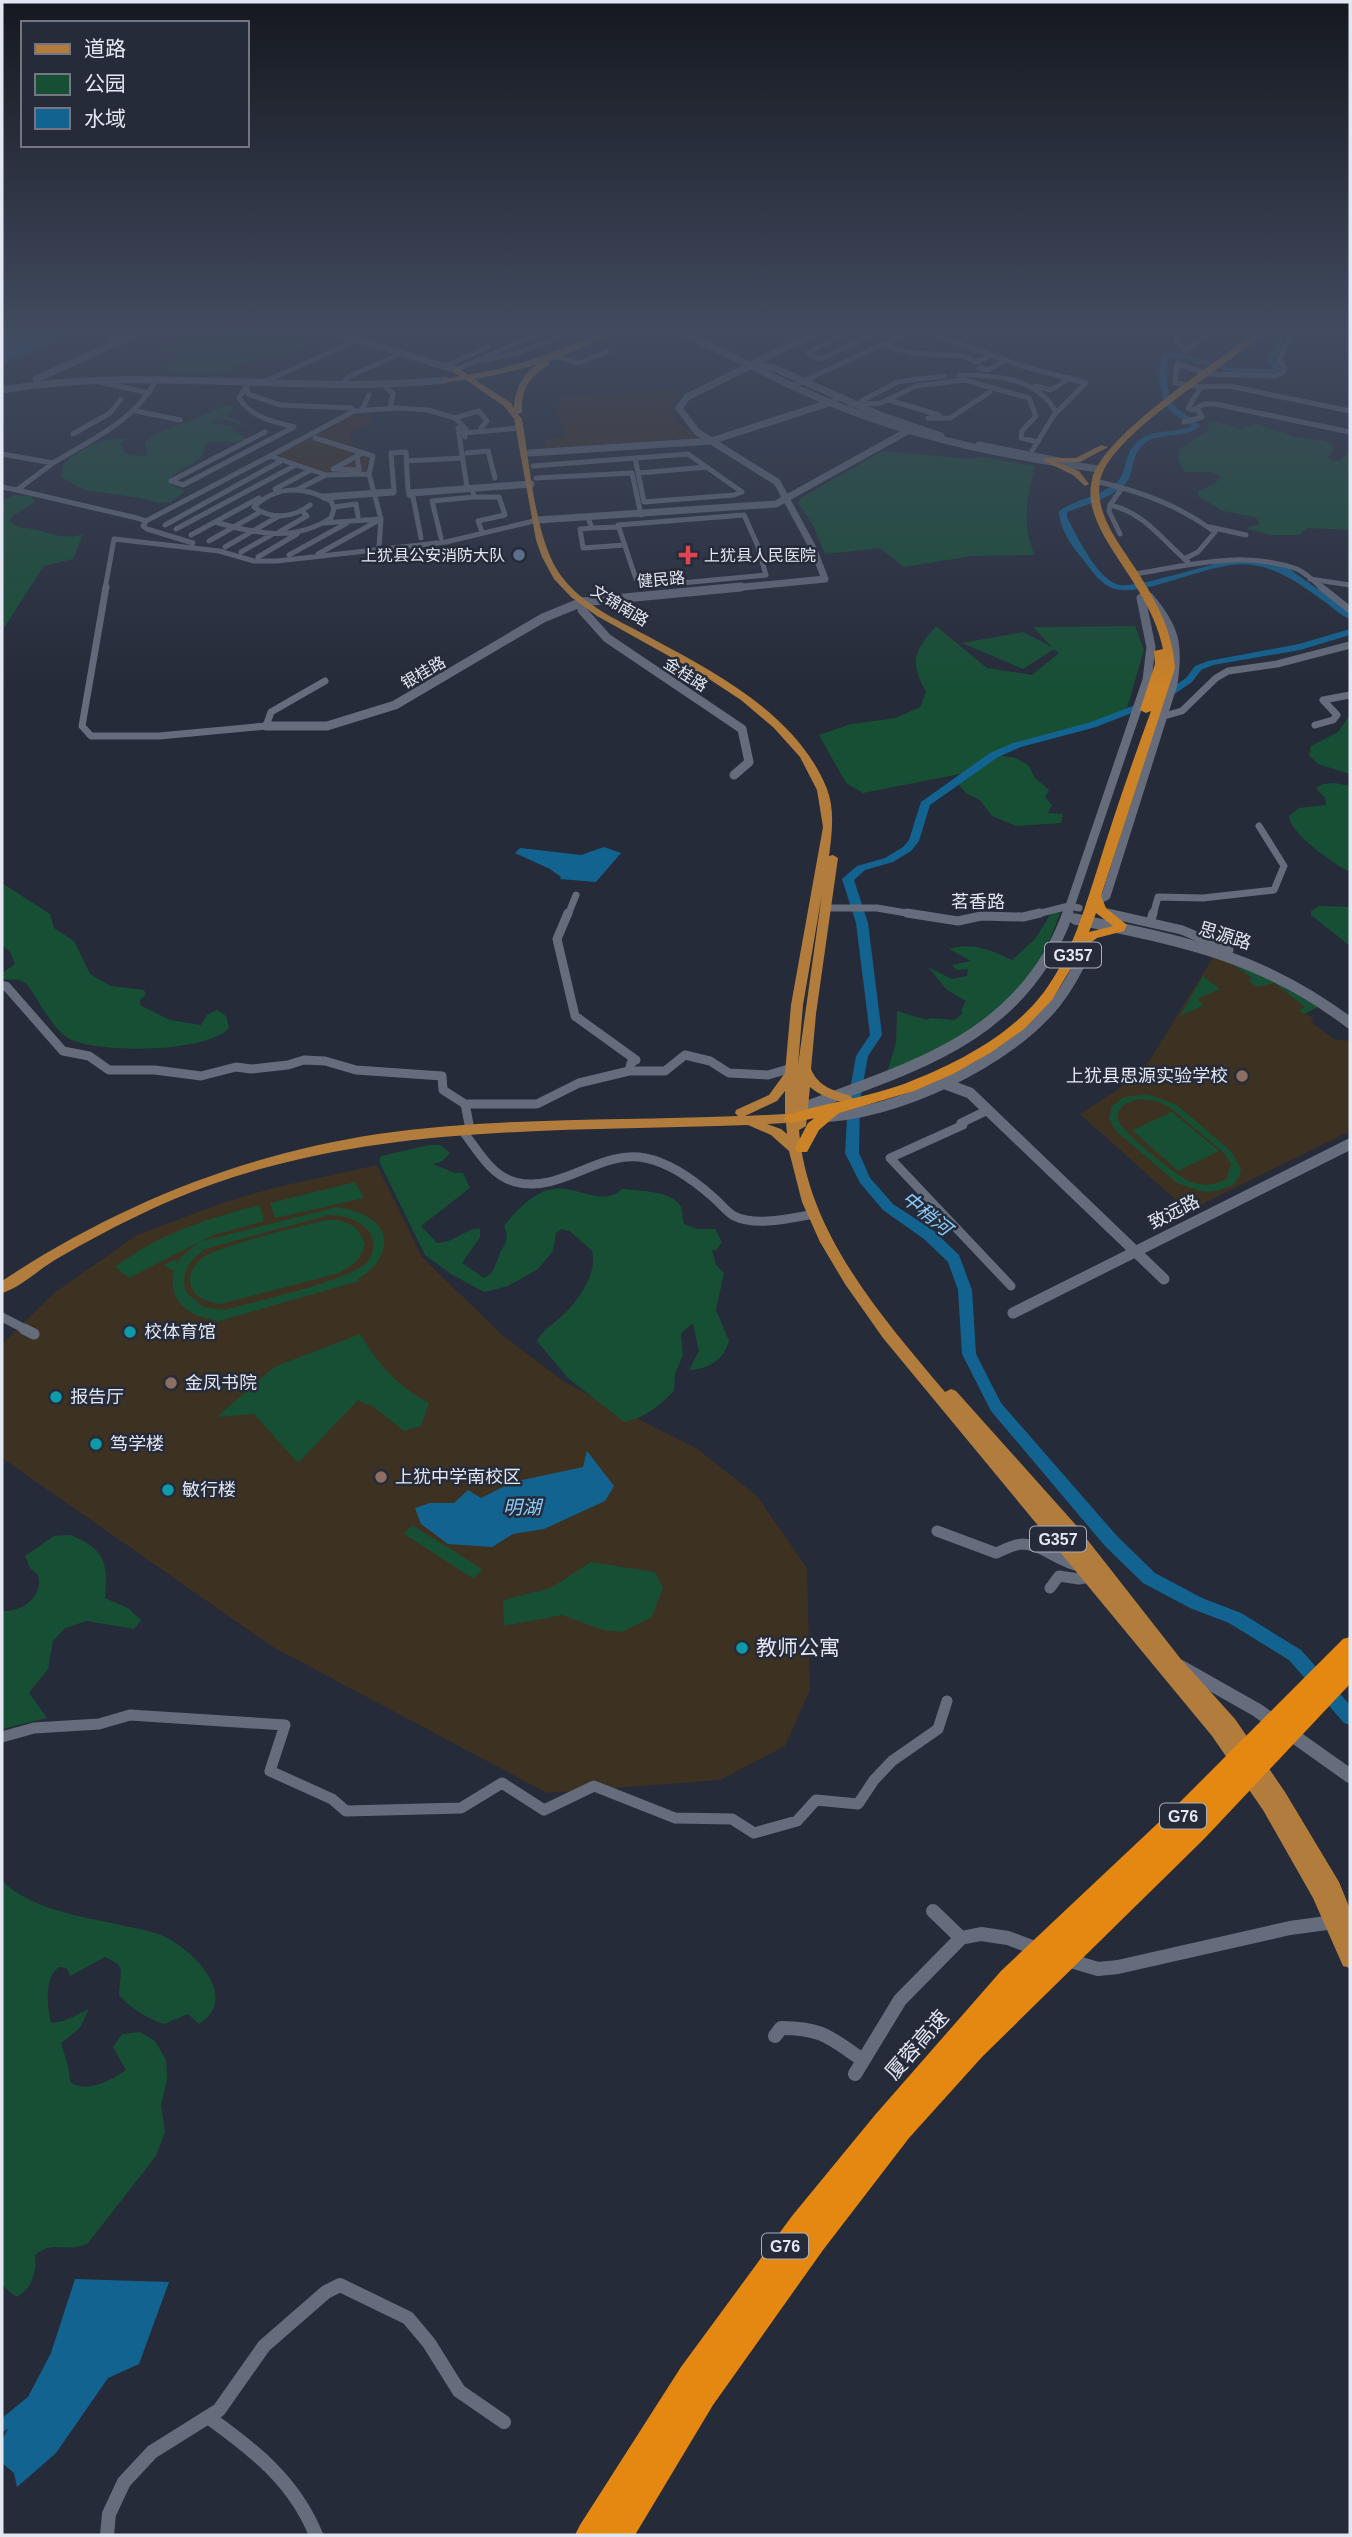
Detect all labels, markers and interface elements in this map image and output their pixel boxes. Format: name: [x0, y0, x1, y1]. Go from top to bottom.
legend: [21, 21, 248, 147]
text: 道路: [84, 37, 126, 60]
text: 公园: [84, 72, 126, 95]
text: 水域: [84, 107, 126, 130]
marker: 上犹县人民医院: [678, 545, 698, 565]
place label: 上犹县公安消防大队: [361, 547, 505, 564]
marker: 上犹县公安消防大队: [511, 547, 527, 563]
place label: 上犹县人民医院: [704, 547, 816, 564]
street label: 健民路: [636, 569, 686, 590]
street label: 文锦南路: [588, 582, 652, 629]
street label: 银桂路: [398, 653, 448, 692]
street label: 金桂路: [661, 654, 710, 695]
street label: 茗香路: [951, 892, 1005, 912]
street label: 思源路: [1196, 919, 1254, 953]
road number: G357: [1045, 942, 1101, 967]
place label: 上犹县思源实验学校: [1066, 1066, 1228, 1086]
marker: 上犹县思源实验学校: [1234, 1068, 1250, 1084]
water label: 中稍河: [898, 1187, 959, 1242]
street label: 致远路: [1145, 1191, 1203, 1233]
place label: 校体育馆: [144, 1322, 216, 1342]
marker: 校体育馆: [122, 1324, 138, 1340]
place label: 金凤书院: [185, 1373, 257, 1393]
marker: 金凤书院: [163, 1375, 179, 1391]
place label: 报告厅: [70, 1387, 124, 1407]
marker: 报告厅: [48, 1389, 64, 1405]
place label: 笃学楼: [110, 1434, 164, 1454]
marker: 笃学楼: [88, 1436, 104, 1452]
place label: 上犹中学南校区: [395, 1467, 521, 1487]
marker: 上犹中学南校区: [373, 1469, 389, 1485]
place label: 敏行楼: [182, 1480, 236, 1500]
marker: 敏行楼: [160, 1482, 176, 1498]
water label: 明湖: [503, 1497, 544, 1518]
road number: G357: [1030, 1526, 1086, 1552]
place label: 教师公寓: [756, 1636, 840, 1659]
marker: 教师公寓: [734, 1640, 750, 1656]
road number: G76: [1160, 1804, 1206, 1828]
street label: 厦蓉高速: [880, 2005, 953, 2084]
road number: G76: [762, 2234, 808, 2258]

